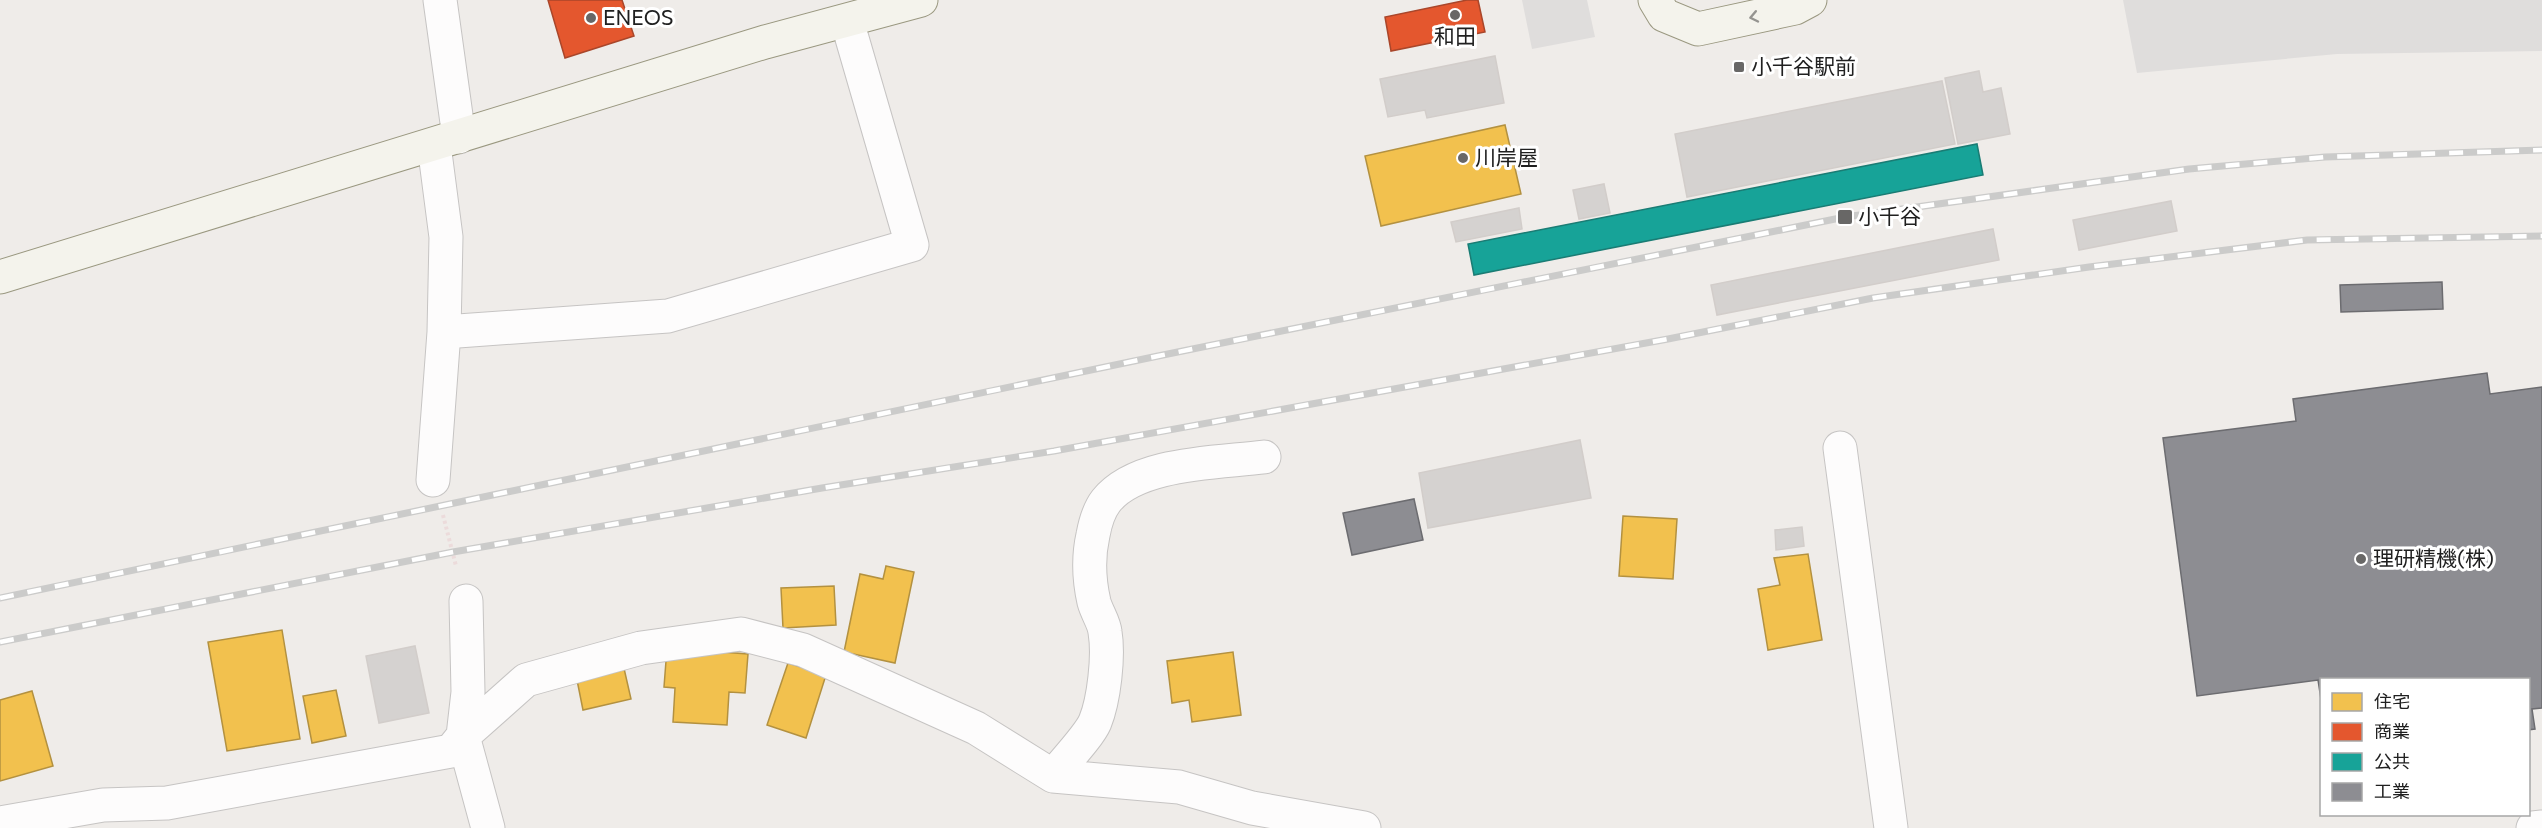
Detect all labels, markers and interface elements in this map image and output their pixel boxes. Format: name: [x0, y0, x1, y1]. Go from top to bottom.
place label: ENEOS: [603, 4, 673, 29]
marker: 和田: [1448, 8, 1462, 22]
one-way arrow: [1749, 9, 1759, 22]
marker: ENEOS: [584, 11, 598, 25]
place label: 和田: [1434, 23, 1476, 48]
place label: 小千谷駅前: [1751, 53, 1856, 78]
marker: 小千谷駅前: [1732, 60, 1746, 74]
place label: 川岸屋: [1475, 144, 1538, 169]
marker: 川岸屋: [1456, 151, 1470, 165]
place label: 小千谷: [1858, 203, 1921, 228]
marker: 小千谷: [1836, 208, 1854, 226]
place label: 理研精機(株): [2373, 545, 2494, 570]
marker: 理研精機(株): [2354, 552, 2368, 566]
legend: [2320, 678, 2530, 816]
text: 住宅: [2374, 690, 2410, 712]
text: 商業: [2374, 720, 2410, 742]
text: 公共: [2374, 750, 2410, 772]
text: 工業: [2374, 780, 2410, 802]

